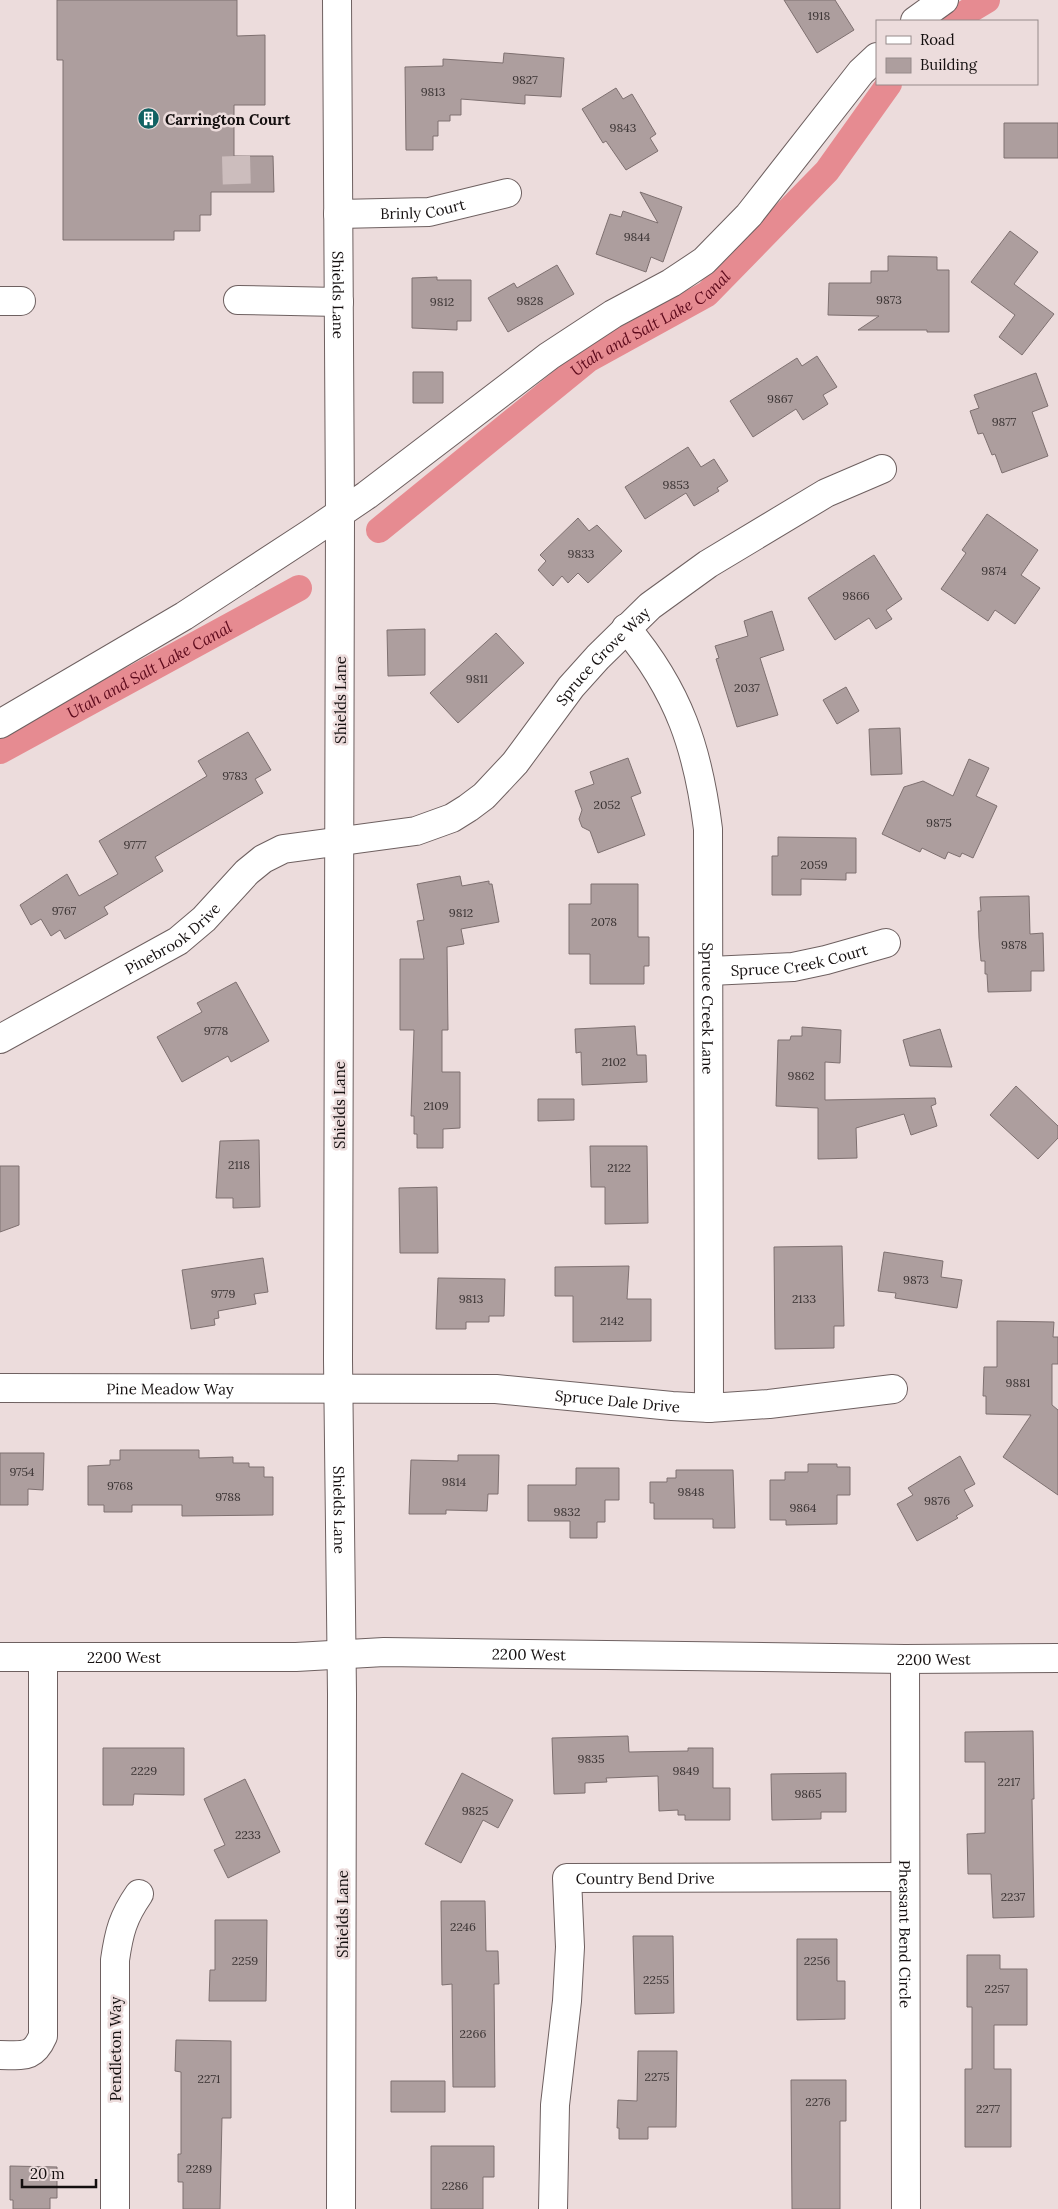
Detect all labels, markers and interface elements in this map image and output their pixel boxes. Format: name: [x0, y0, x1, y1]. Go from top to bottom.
house number: 1918: [808, 8, 830, 23]
legend: [876, 20, 1038, 85]
text: Road: [920, 30, 955, 49]
text: Building: [920, 55, 978, 74]
house number: 9827: [512, 72, 538, 87]
house number: 9813: [421, 84, 446, 99]
building icon: Carrington Court: [137, 107, 161, 131]
place label: Carrington Court: [165, 110, 291, 129]
house number: 9843: [610, 120, 637, 135]
street label: Brinly Court: [380, 194, 467, 223]
house number: 9844: [624, 229, 651, 244]
street label: Shields Lane: [329, 251, 348, 339]
water label: Utah and Salt Lake Canal: [566, 266, 735, 380]
house number: 9873: [876, 292, 902, 307]
house number: 9828: [517, 293, 544, 308]
house number: 9812: [430, 294, 454, 309]
house number: 9867: [767, 391, 793, 406]
house number: 9877: [992, 414, 1017, 429]
house number: 9853: [663, 477, 690, 492]
house number: 9833: [567, 546, 595, 561]
house number: 9874: [981, 563, 1007, 578]
house number: 9866: [842, 588, 870, 603]
street label: Spruce Grove Way: [551, 602, 653, 709]
water label: Utah and Salt Lake Canal: [63, 616, 236, 723]
street label: Shields Lane: [331, 656, 350, 744]
house number: 9811: [466, 671, 488, 686]
house number: 2037: [734, 680, 760, 695]
house number: 9783: [222, 768, 248, 783]
house number: 2052: [594, 797, 620, 812]
house number: 9875: [926, 815, 952, 830]
house number: 9777: [123, 837, 147, 852]
house number: 2059: [800, 857, 828, 872]
street label: Pinebrook Drive: [121, 898, 224, 978]
house number: 9767: [52, 903, 77, 918]
house number: 9812: [449, 905, 473, 920]
house number: 2078: [591, 914, 617, 929]
house number: 9878: [1001, 937, 1027, 952]
street label: Spruce Creek Court: [730, 939, 870, 979]
street label: Spruce Creek Lane: [699, 942, 718, 1074]
house number: 9778: [204, 1023, 228, 1038]
house number: 2102: [602, 1054, 626, 1069]
street label: Shields Lane: [330, 1061, 349, 1149]
house number: 9862: [787, 1068, 815, 1083]
house number: 2109: [423, 1098, 449, 1113]
house number: 2118: [228, 1157, 250, 1172]
house number: 2122: [607, 1160, 631, 1175]
house number: 9873: [903, 1272, 929, 1287]
house number: 9779: [211, 1286, 235, 1301]
house number: 9813: [459, 1291, 484, 1306]
house number: 2133: [792, 1291, 816, 1306]
house number: 2142: [600, 1313, 624, 1328]
house number: 9881: [1006, 1375, 1030, 1390]
street label: Pine Meadow Way: [106, 1379, 234, 1398]
street label: Spruce Dale Drive: [554, 1385, 680, 1416]
house number: 9754: [9, 1464, 35, 1479]
street label: Shields Lane: [330, 1466, 350, 1554]
house number: 9814: [442, 1474, 467, 1489]
house number: 9768: [107, 1478, 133, 1493]
house number: 9848: [678, 1484, 705, 1499]
house number: 9788: [215, 1489, 241, 1504]
house number: 9876: [924, 1493, 950, 1508]
house number: 9864: [789, 1500, 817, 1515]
house number: 9832: [554, 1504, 580, 1519]
street label: 2200 West: [492, 1644, 566, 1664]
street label: 2200 West: [87, 1648, 161, 1667]
street label: 2200 West: [897, 1649, 971, 1669]
house number: 9835: [578, 1751, 604, 1766]
house number: 2229: [131, 1763, 157, 1778]
house number: 9849: [672, 1763, 700, 1778]
house number: 2217: [998, 1774, 1021, 1789]
house number: 9865: [794, 1786, 822, 1801]
house number: 9825: [462, 1803, 488, 1818]
house number: 2233: [235, 1827, 261, 1842]
street label: Pheasant Bend Circle: [896, 1860, 915, 2008]
street label: Country Bend Drive: [576, 1868, 715, 1887]
street label: Shields Lane: [333, 1870, 352, 1958]
house number: 2237: [1001, 1889, 1026, 1904]
house number: 2246: [450, 1919, 476, 1934]
house number: 2259: [232, 1953, 258, 1968]
house number: 2256: [804, 1953, 830, 1968]
house number: 2255: [643, 1972, 669, 1987]
house number: 2257: [985, 1981, 1010, 1996]
street label: Pendleton Way: [106, 1997, 125, 2101]
house number: 2266: [460, 2026, 486, 2041]
house number: 2275: [645, 2069, 669, 2084]
house number: 2271: [198, 2071, 220, 2086]
house number: 2276: [805, 2094, 831, 2109]
house number: 2277: [976, 2101, 1000, 2116]
scale bar: [22, 2156, 96, 2188]
house number: 2289: [186, 2161, 212, 2176]
text: 20 m: [30, 2164, 65, 2183]
house number: 2286: [442, 2178, 468, 2193]

